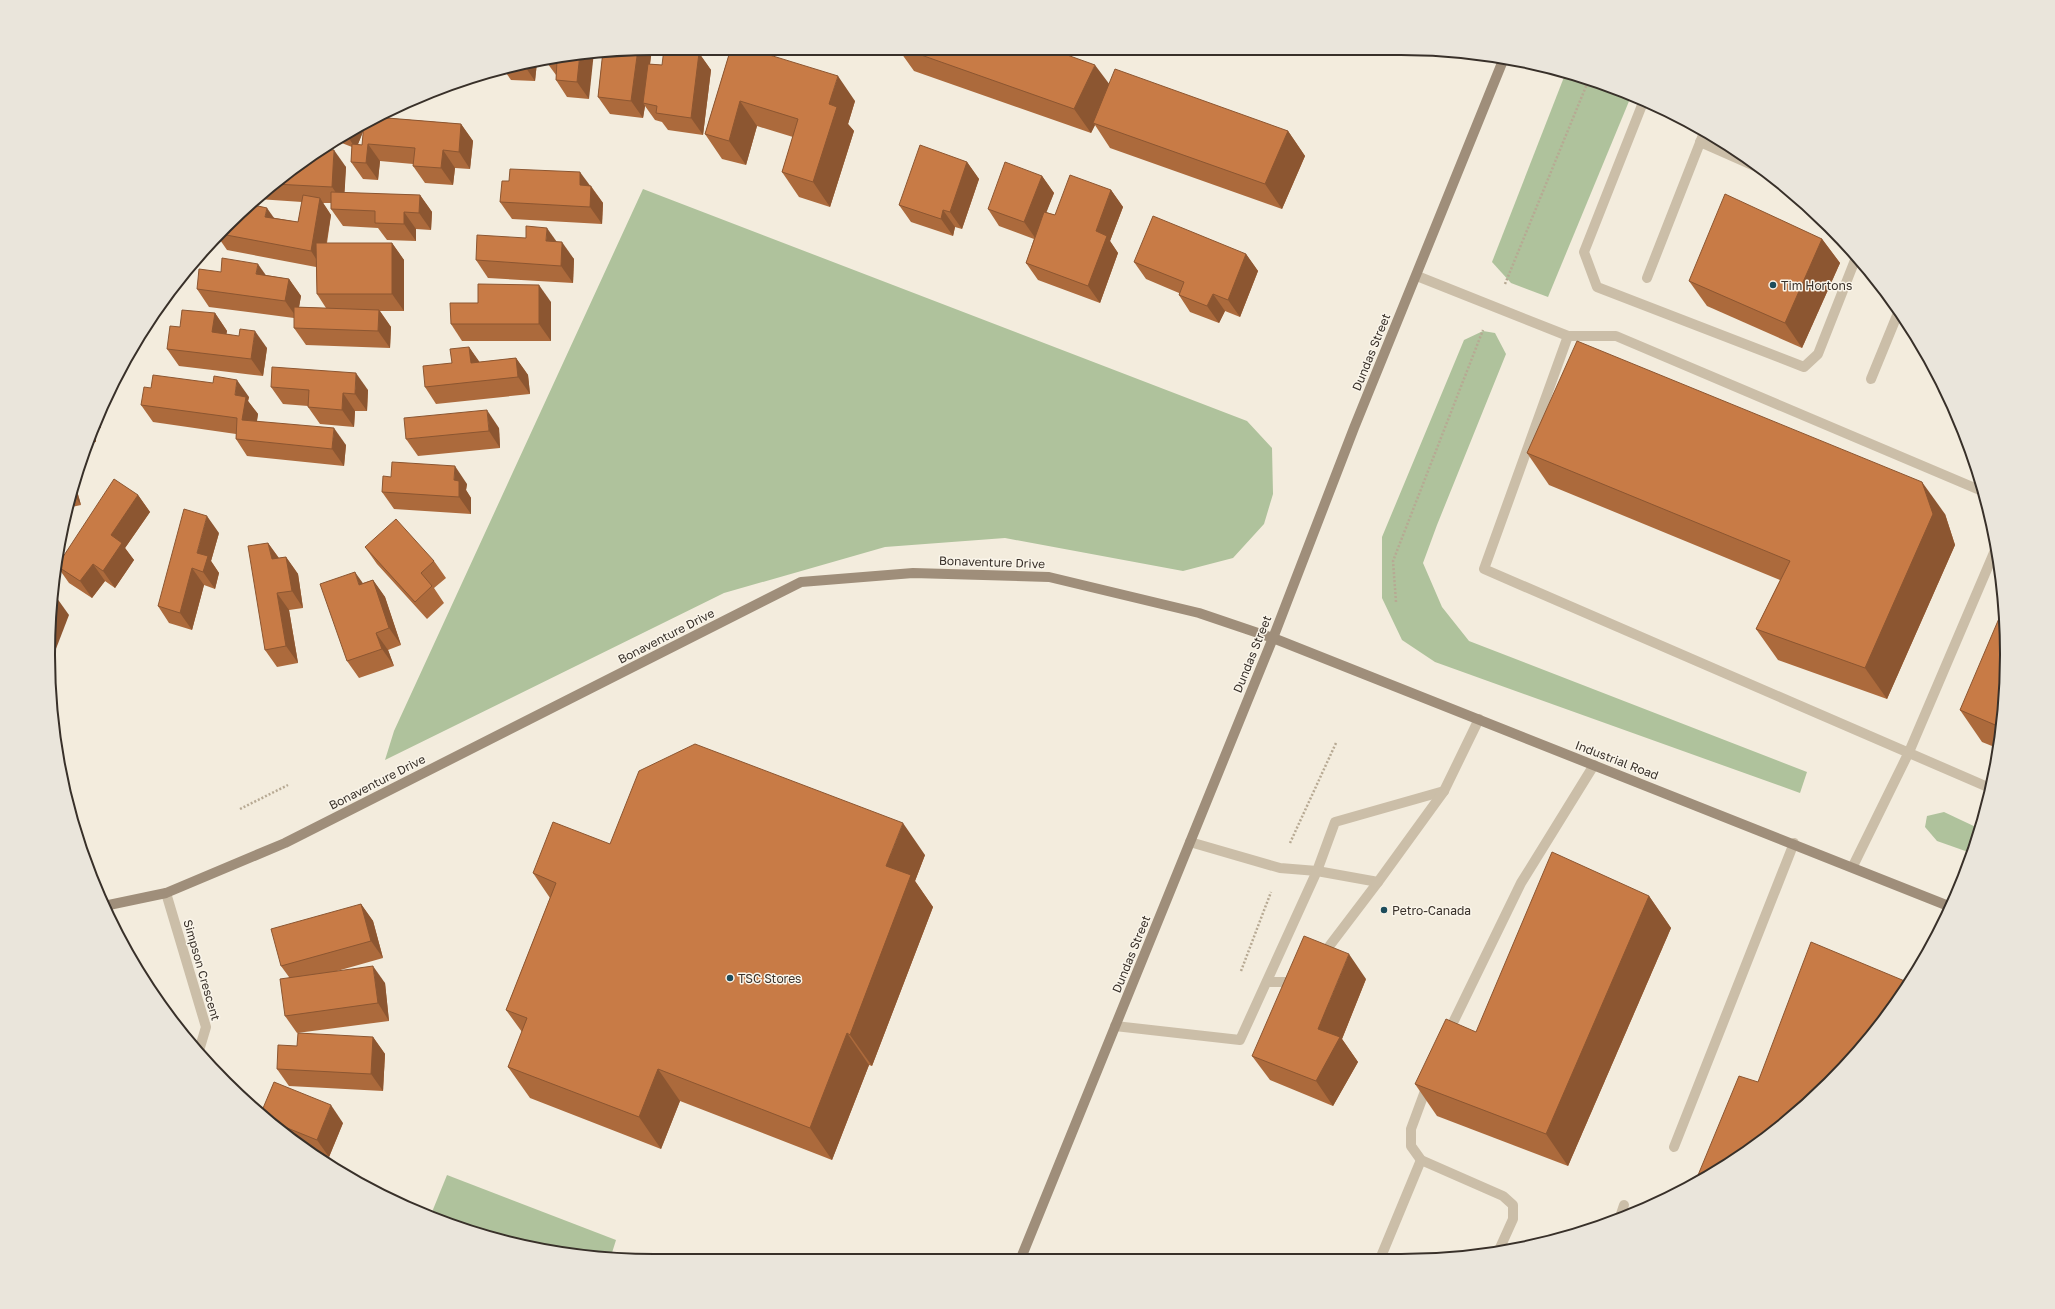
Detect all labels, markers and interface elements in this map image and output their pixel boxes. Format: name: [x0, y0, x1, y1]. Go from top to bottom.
place label: Tim Hortons: [1781, 278, 1852, 293]
marker: Tim Hortons: [1768, 280, 1778, 290]
street label: Dundas Street: [1349, 311, 1393, 393]
street label: Bonaventure Drive: [939, 553, 1045, 571]
street label: Bonaventure Drive: [615, 605, 717, 667]
street label: Dundas Street: [1230, 613, 1274, 695]
street label: Industrial Road: [1573, 737, 1661, 783]
street label: Bonaventure Drive: [326, 751, 428, 813]
place label: Petro-Canada: [1392, 903, 1471, 918]
marker: Petro-Canada: [1379, 905, 1389, 915]
street label: Dundas Street: [1109, 913, 1153, 995]
street label: Simpson Crescent: [180, 918, 224, 1022]
place label: TSC Stores: [738, 971, 801, 986]
marker: TSC Stores: [725, 973, 735, 983]

